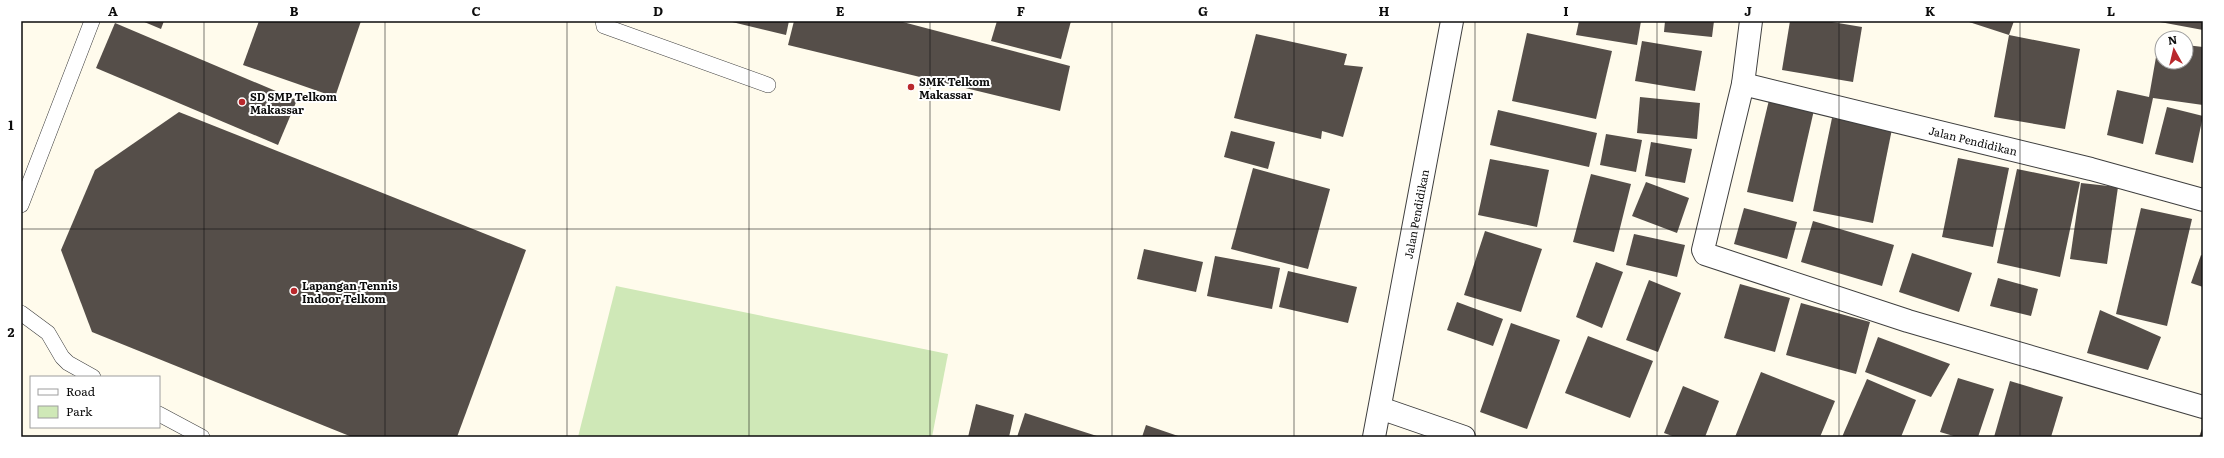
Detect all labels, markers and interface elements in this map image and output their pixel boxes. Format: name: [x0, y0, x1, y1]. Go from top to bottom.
text: A: [108, 1, 118, 20]
text: B: [290, 1, 299, 20]
text: C: [471, 1, 481, 20]
text: D: [653, 1, 663, 20]
text: E: [836, 1, 845, 20]
text: F: [1017, 1, 1025, 20]
text: G: [1198, 1, 1208, 20]
text: H: [1379, 1, 1390, 20]
text: I: [1563, 1, 1569, 20]
text: J: [1744, 1, 1752, 20]
text: K: [1925, 1, 1936, 20]
text: L: [2107, 1, 2115, 20]
north arrow: [2154, 30, 2194, 70]
text: N: [2167, 31, 2178, 48]
place label: SMK Telkom Makassar: [919, 73, 990, 102]
marker: SMK Telkom Makassar: [906, 82, 916, 92]
place label: SD SMP Telkom Makassar: [250, 88, 337, 117]
marker: SD SMP Telkom Makassar: [237, 97, 247, 107]
text: 1: [8, 115, 14, 134]
street label: Jalan Pendidikan: [1927, 122, 2019, 159]
street label: Jalan Pendidikan: [1400, 168, 1432, 260]
place label: Lapangan Tennis Indoor Telkom: [302, 277, 398, 306]
marker: Lapangan Tennis Indoor Telkom: [289, 286, 299, 296]
text: 2: [8, 322, 15, 341]
legend: [30, 376, 160, 428]
text: Road: [66, 382, 96, 400]
text: Park: [66, 402, 93, 420]

